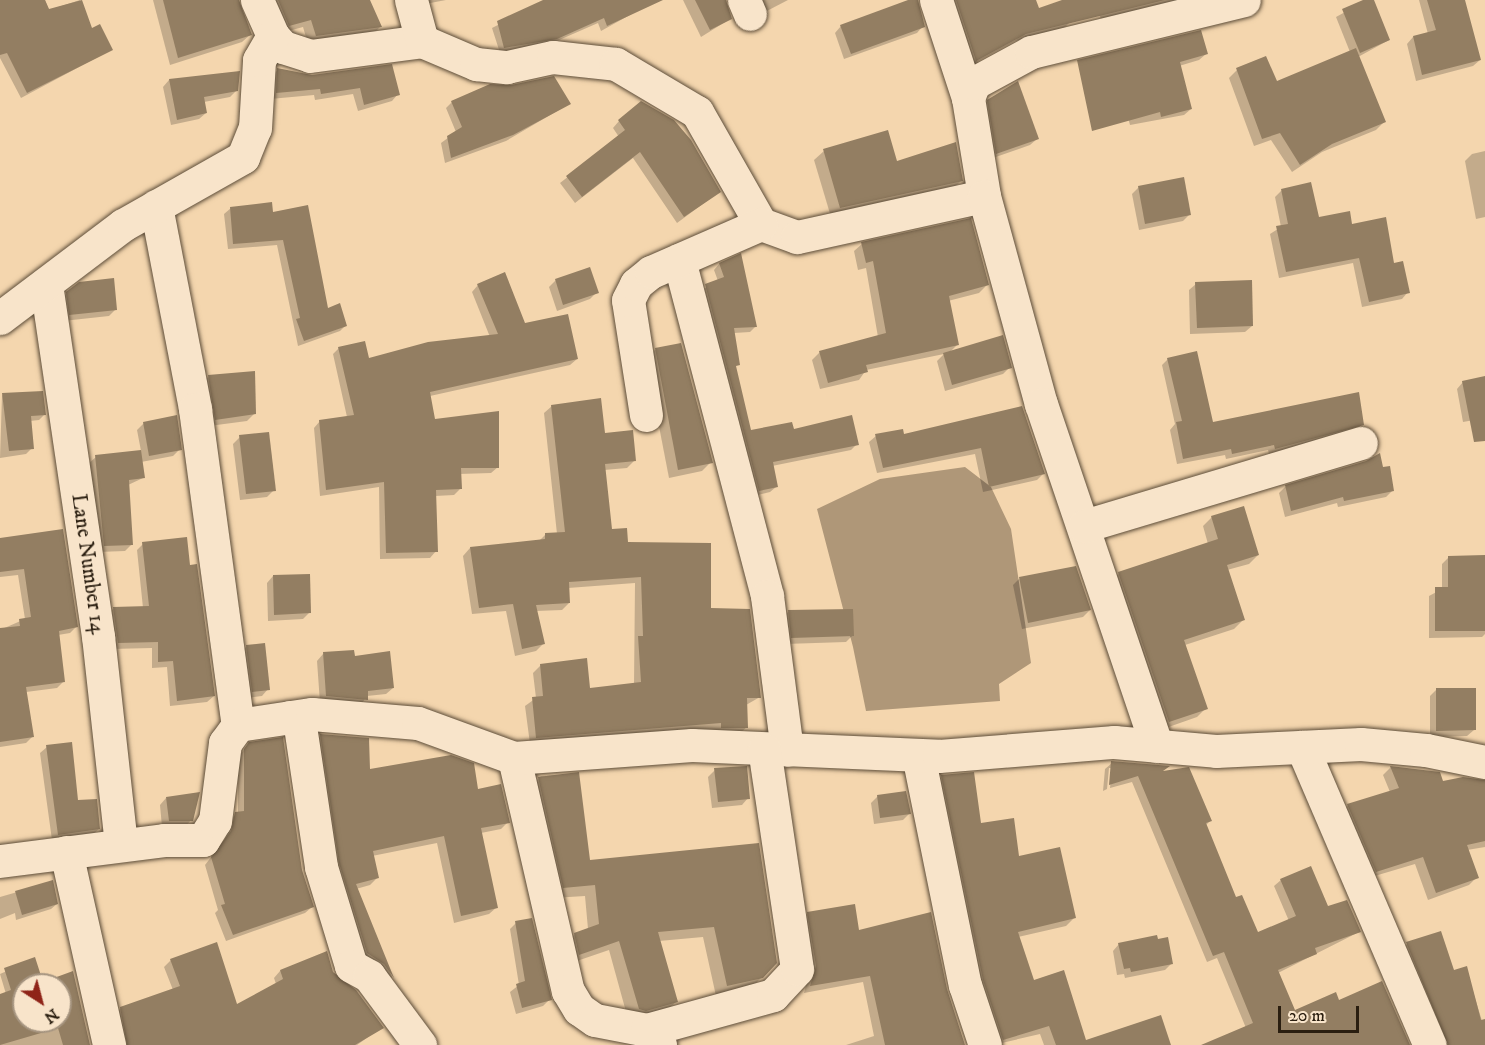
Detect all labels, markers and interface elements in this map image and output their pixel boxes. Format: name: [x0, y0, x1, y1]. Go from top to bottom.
street label: Lane Number 14: [66, 492, 110, 636]
north arrow: [12, 973, 72, 1033]
scale bar: [1281, 994, 1362, 1032]
text: N: [40, 1004, 63, 1028]
text: 20 m: [1289, 1005, 1325, 1027]

